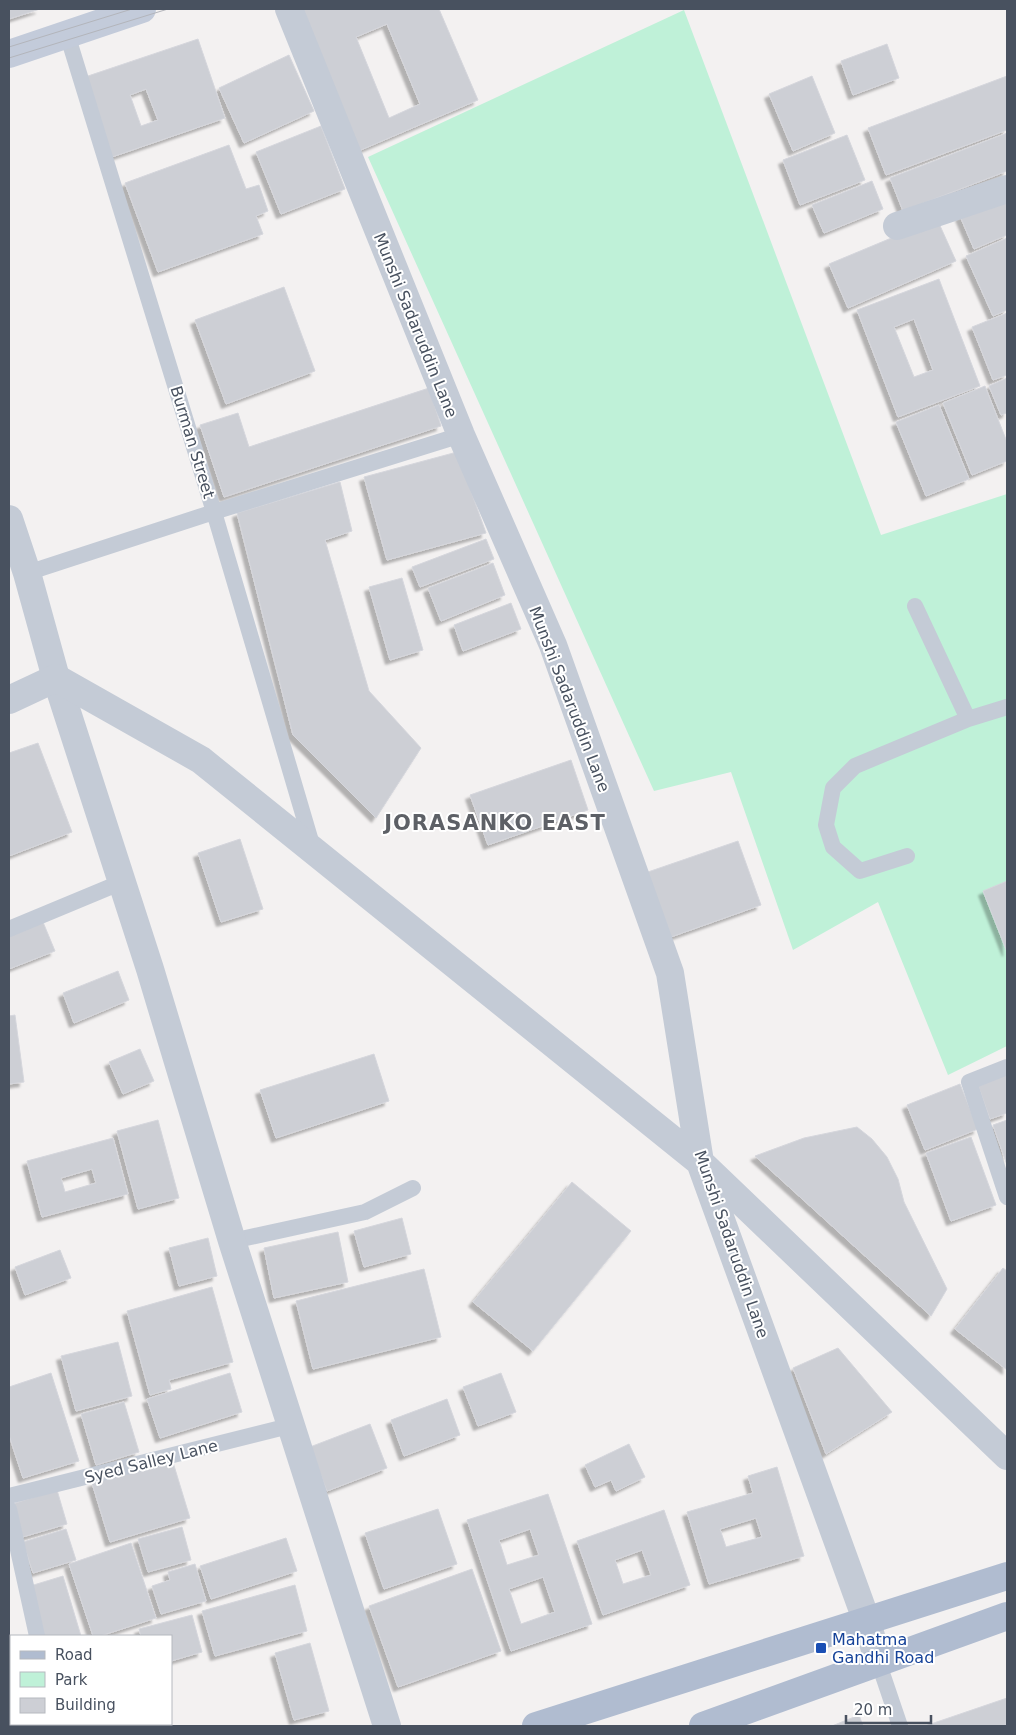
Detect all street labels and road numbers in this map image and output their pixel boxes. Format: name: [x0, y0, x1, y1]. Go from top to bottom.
street label: Munshi Sadaruddin Lane: [370, 230, 461, 420]
street label: Burman Street: [166, 384, 219, 501]
street label: Munshi Sadaruddin Lane: [525, 604, 614, 795]
street label: Munshi Sadaruddin Lane: [690, 1148, 773, 1341]
street label: Syed Salley Lane: [83, 1436, 220, 1487]

